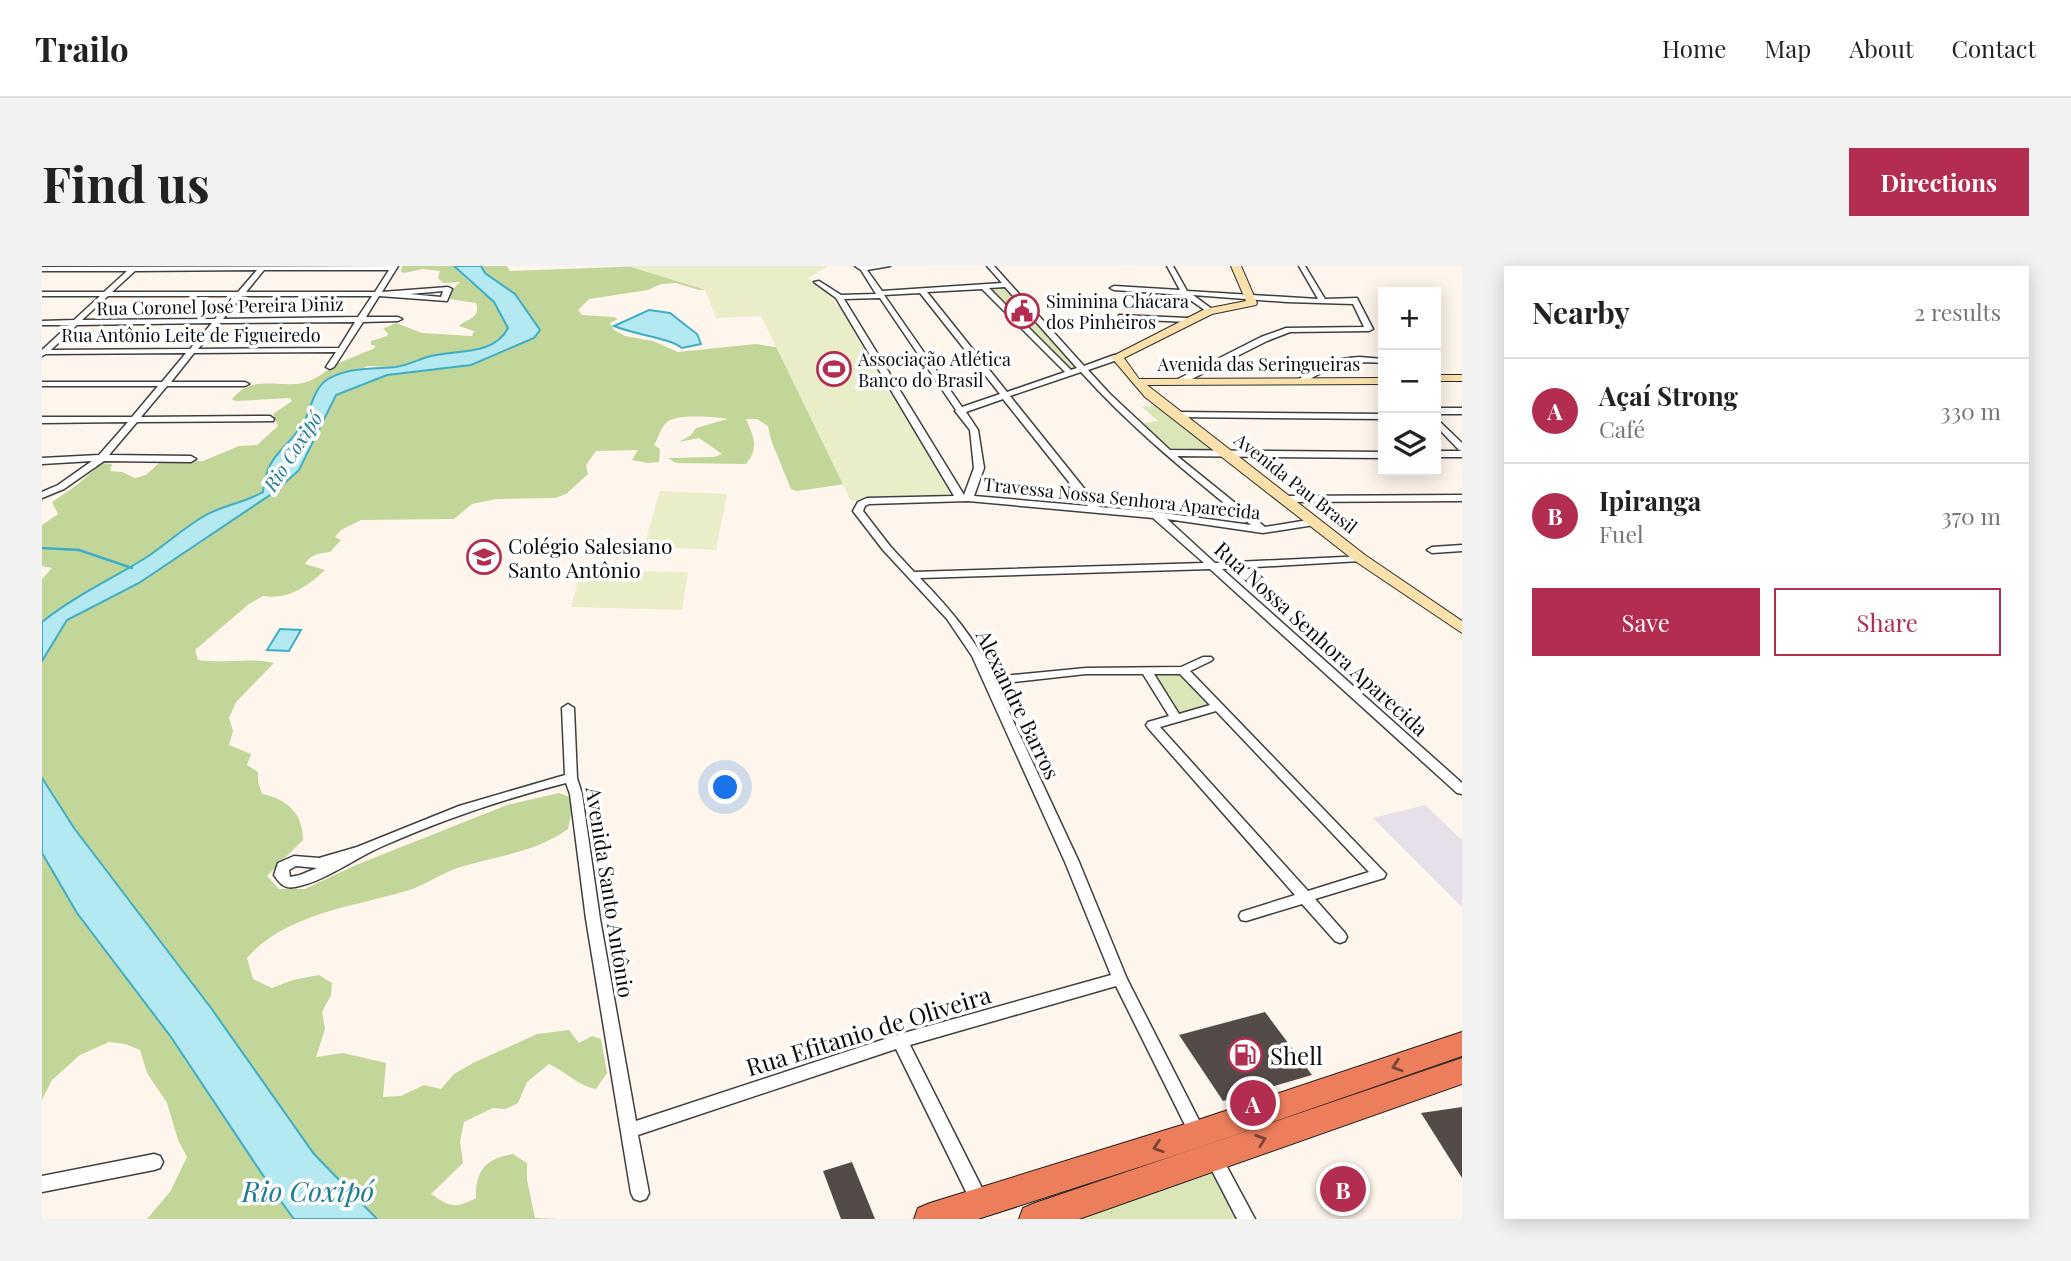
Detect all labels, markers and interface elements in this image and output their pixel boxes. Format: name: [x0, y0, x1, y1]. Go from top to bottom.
text: Trailo: [35, 26, 129, 70]
text: Home: [1662, 32, 1726, 64]
text: Map: [1764, 32, 1811, 64]
text: About: [1849, 32, 1913, 64]
text: Contact: [1951, 32, 2036, 64]
button: Directions: [1849, 148, 2029, 216]
text: Find us: [42, 150, 210, 215]
map controls: [1378, 287, 1441, 476]
button: +: [1378, 287, 1441, 350]
place label: Siminina Chácara dos Pinheiros: [1046, 289, 1189, 334]
street label: Rua Coronel José Pereira Diniz: [96, 292, 344, 320]
public building icon: Siminina Chácara dos Pinheiros: [1003, 292, 1041, 330]
text: Nearby: [1532, 292, 1630, 332]
text: 2 results: [1914, 296, 2001, 327]
street label: Rua Antônio Leite de Figueiredo: [61, 323, 321, 347]
place label: Associação Atlética Banco do Brasil: [857, 347, 1011, 392]
sports icon: Associação Atlética Banco do Brasil: [815, 350, 853, 388]
button: −: [1378, 350, 1441, 413]
street label: Avenida das Seringueiras: [1157, 352, 1360, 376]
text: Açaí Strong: [1599, 378, 1738, 413]
text: A: [1547, 395, 1563, 426]
text: 330 m: [1940, 395, 2001, 426]
water label: Rio Coxipó: [256, 406, 328, 497]
button: layers: [1378, 413, 1441, 476]
text: Café: [1599, 413, 1645, 444]
street label: Avenida Pau Brasil: [1229, 427, 1362, 539]
street label: Travessa Nossa Senhora Aparecida: [982, 472, 1262, 524]
text: Ipiranga: [1599, 483, 1701, 518]
text: B: [1547, 500, 1563, 531]
text: 370 m: [1941, 500, 2001, 531]
text: Fuel: [1599, 518, 1644, 549]
place label: Colégio Salesiano Santo Antônio: [508, 531, 672, 583]
street label: Rua Nossa Senhora Aparecida: [1209, 534, 1435, 742]
school or university icon: Colégio Salesiano Santo Antônio: [465, 538, 503, 576]
button: Save: [1532, 588, 1760, 656]
button: Share: [1774, 588, 2001, 656]
street label: Alexandre Barros: [970, 624, 1067, 783]
your location: [708, 770, 742, 804]
street label: Avenida Santo Antônio: [580, 784, 641, 999]
street label: Rua Efitanio de Oliveira: [742, 977, 994, 1082]
fuel station icon: Shell: [1226, 1036, 1264, 1074]
place label: Shell: [1270, 1039, 1323, 1071]
one-way arrow: [1392, 1058, 1404, 1072]
pin: A: [1230, 1077, 1276, 1129]
one-way arrow: [1255, 1134, 1267, 1148]
one-way arrow: [1153, 1138, 1165, 1153]
pin: B: [1320, 1163, 1366, 1215]
water label: Rio Coxipó: [241, 1172, 376, 1209]

